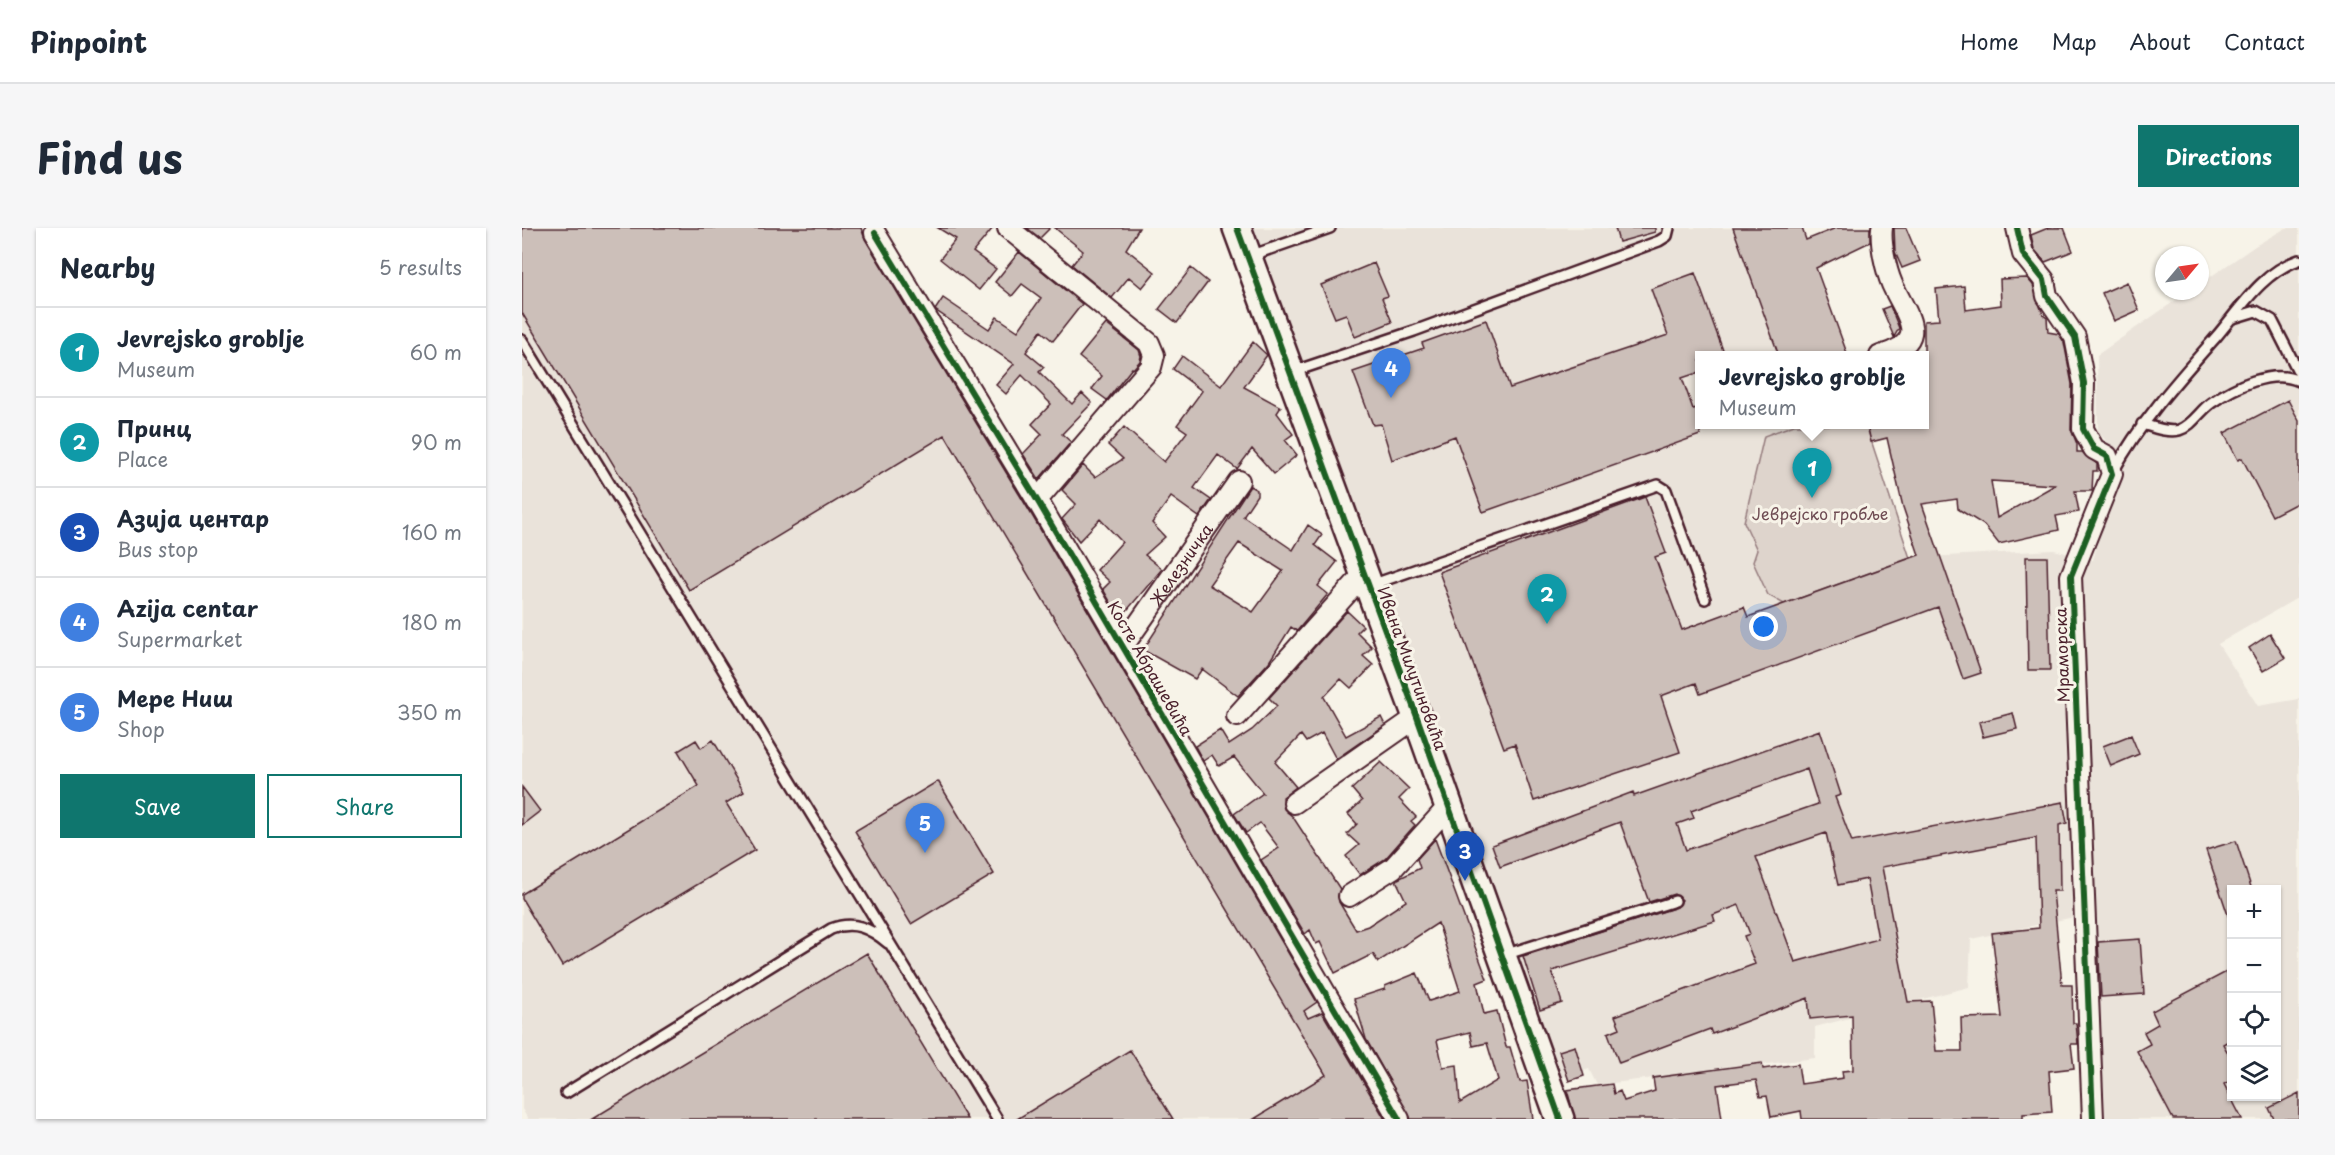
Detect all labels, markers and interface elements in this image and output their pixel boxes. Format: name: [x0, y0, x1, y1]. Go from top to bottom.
text: Pinpoint: [30, 20, 147, 63]
text: Home: [1960, 25, 2019, 57]
text: Map: [2052, 25, 2097, 57]
text: About: [2130, 25, 2191, 57]
text: Contact: [2224, 25, 2305, 57]
text: Find us: [36, 125, 183, 188]
button: Directions: [2138, 125, 2299, 187]
north arrow: [2155, 246, 2209, 300]
text: Nearby: [60, 248, 155, 287]
text: 5 results: [379, 252, 462, 282]
text: Jevrejsko groblje: [117, 321, 304, 354]
text: 1: [75, 337, 84, 367]
text: 60 m: [410, 337, 462, 367]
pin: 4: [1372, 348, 1410, 398]
popup: [1695, 351, 1929, 429]
text: Museum: [117, 354, 195, 384]
text: Jevrejsko groblje: [1718, 359, 1906, 392]
text: Museum: [1718, 392, 1797, 422]
text: Принц: [117, 411, 191, 444]
text: 2: [72, 427, 87, 457]
text: 90 m: [411, 427, 462, 457]
text: Place: [117, 444, 168, 474]
pin: 1: [1792, 448, 1832, 498]
text: Азија центар: [117, 501, 269, 534]
park label: Јеврејско гробље: [1752, 501, 1888, 525]
text: 3: [73, 517, 86, 547]
text: 160 m: [402, 517, 462, 547]
street label: Железничка: [1143, 518, 1218, 610]
text: Bus stop: [117, 534, 198, 564]
pin: 2: [1528, 574, 1566, 624]
street label: Ивана Милутиновића: [1372, 583, 1454, 753]
text: Azija centar: [117, 591, 258, 624]
street label: Косте Абрашевића: [1103, 596, 1199, 740]
text: 4: [73, 607, 86, 637]
text: 180 m: [402, 607, 462, 637]
street label: Мраморска: [2047, 607, 2075, 703]
your location: [1749, 612, 1778, 641]
text: Supermarket: [117, 624, 243, 654]
text: Мере Ниш: [117, 681, 233, 714]
text: 5: [73, 697, 86, 727]
text: 350 m: [397, 697, 462, 727]
text: Shop: [117, 714, 165, 744]
button: Save: [60, 774, 255, 838]
button: Share: [267, 774, 462, 838]
pin: 5: [906, 804, 944, 853]
pin: 3: [1446, 832, 1484, 881]
map controls: [2227, 885, 2281, 1101]
button: +: [2227, 885, 2281, 939]
button: −: [2227, 939, 2281, 993]
button: locate: [2227, 993, 2281, 1047]
button: layers: [2227, 1047, 2281, 1101]

